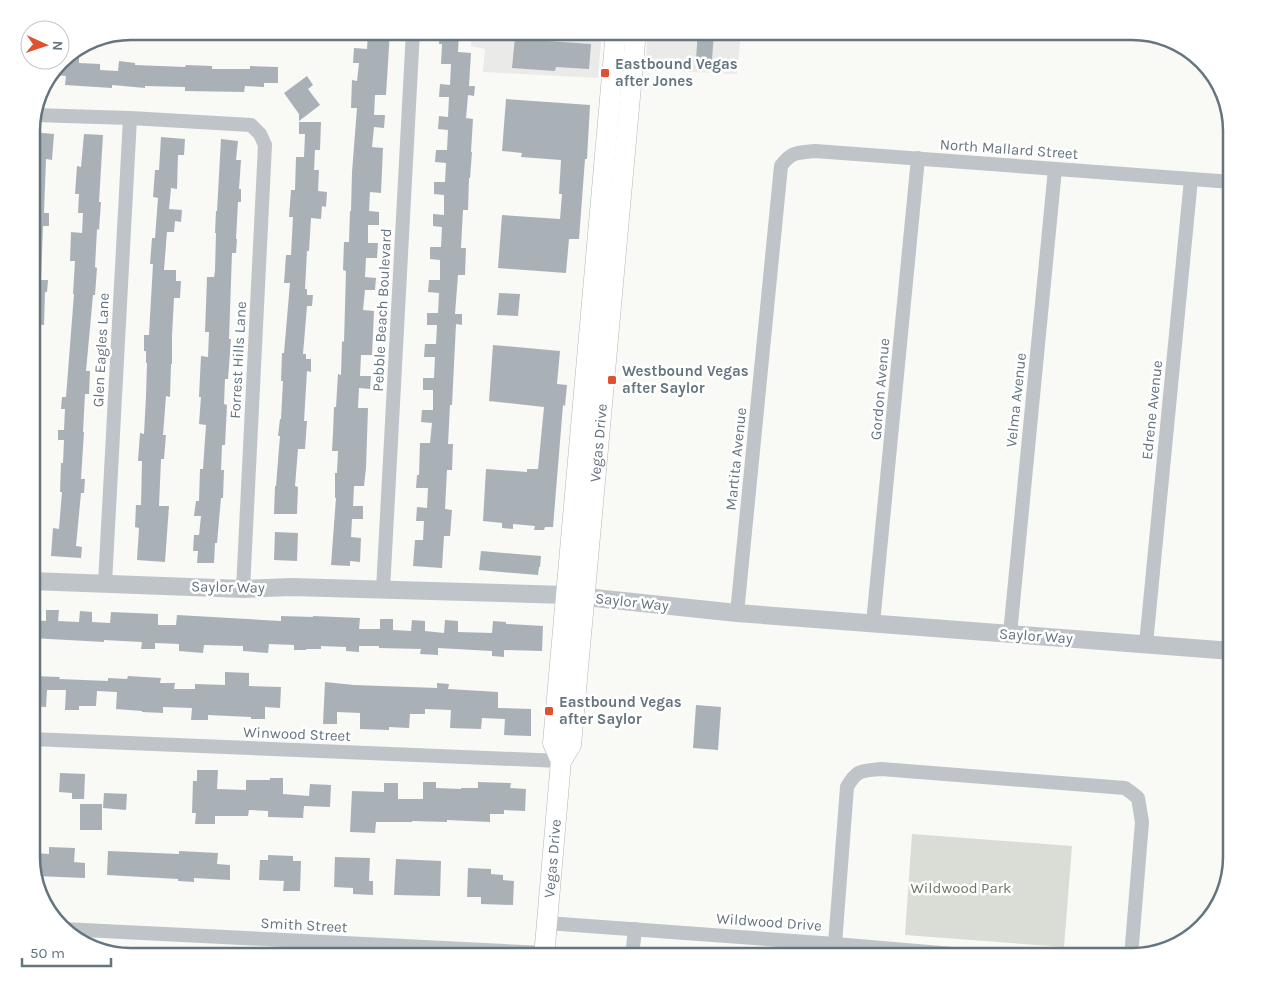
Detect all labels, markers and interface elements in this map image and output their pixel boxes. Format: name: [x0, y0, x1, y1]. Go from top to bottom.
north arrow: [20, 20, 70, 70]
text: N: [49, 40, 66, 51]
place label: Eastbound Vegas after Jones: [615, 55, 738, 90]
marker: Eastbound Vegas after Jones: [599, 67, 611, 79]
street label: North Mallard Street: [939, 135, 1079, 163]
street label: Pebble Beach Boulevard: [369, 228, 395, 392]
street label: Glen Eagles Lane: [89, 292, 113, 408]
street label: Forrest Hills Lane: [226, 301, 250, 419]
street label: Gordon Avenue: [867, 337, 893, 441]
street label: Velma Avenue: [1002, 352, 1030, 448]
street label: Edrene Avenue: [1138, 359, 1166, 461]
place label: Westbound Vegas after Saylor: [622, 362, 749, 397]
marker: Westbound Vegas after Saylor: [606, 374, 618, 386]
street label: Vegas Drive: [586, 403, 611, 483]
street label: Martita Avenue: [722, 407, 750, 511]
street label: Saylor Way: [191, 577, 265, 597]
street label: Saylor Way: [594, 589, 670, 615]
street label: Saylor Way: [999, 624, 1073, 648]
place label: Eastbound Vegas after Saylor: [559, 693, 682, 728]
marker: Eastbound Vegas after Saylor: [543, 705, 555, 717]
street label: Winwood Street: [243, 723, 352, 745]
street label: Vegas Drive: [540, 818, 565, 898]
park label: Wildwood Park: [910, 879, 1012, 897]
street label: Wildwood Drive: [716, 909, 822, 935]
street label: Smith Street: [260, 914, 348, 936]
scale bar: [22, 936, 111, 968]
text: 50 m: [30, 944, 65, 962]

